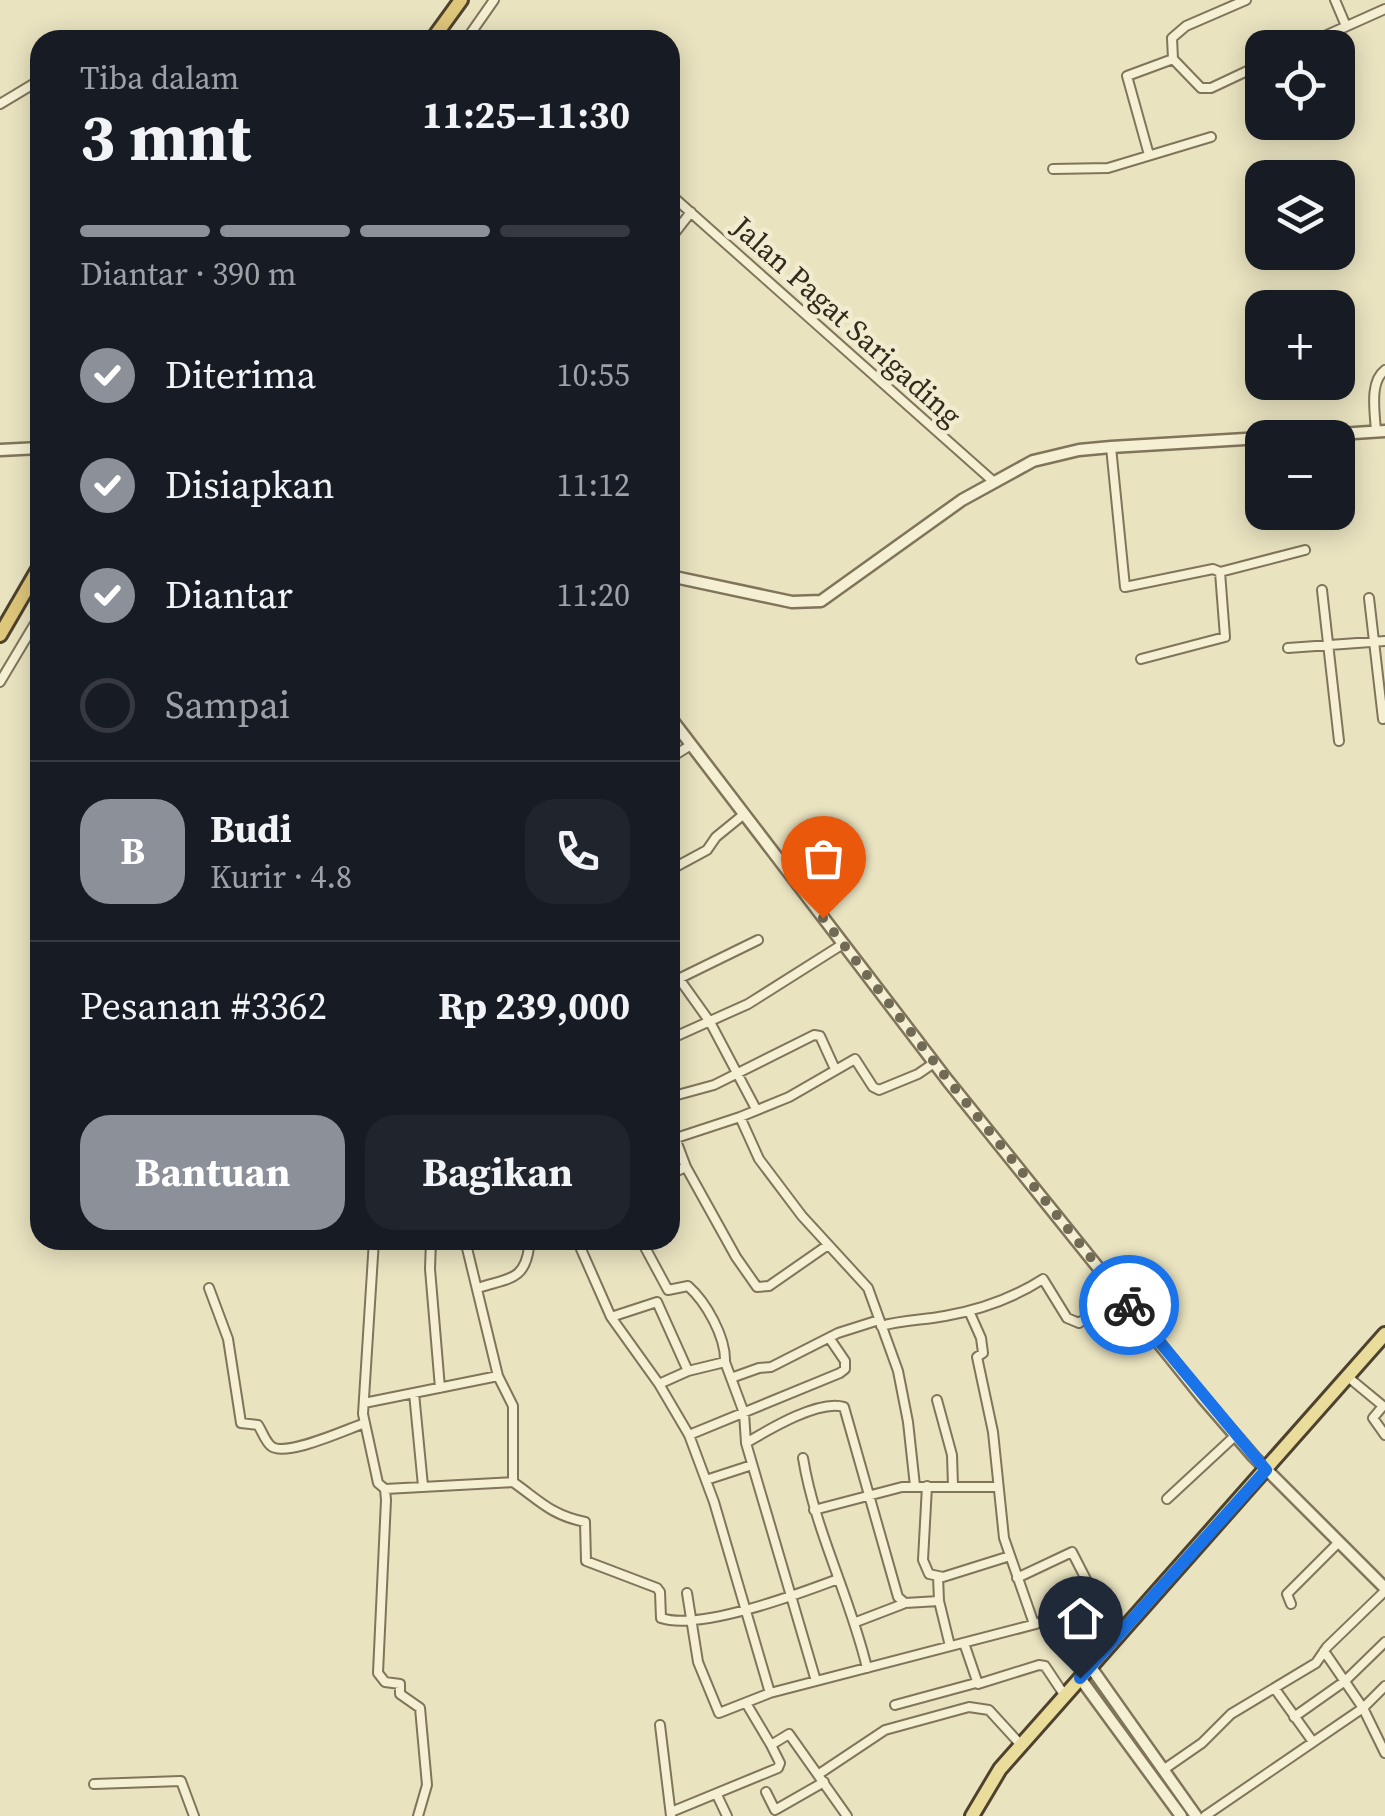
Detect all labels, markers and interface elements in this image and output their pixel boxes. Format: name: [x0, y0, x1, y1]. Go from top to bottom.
map controls: [1245, 30, 1355, 530]
button: locate: [1245, 30, 1355, 140]
text: Tiba dalam: [80, 56, 239, 100]
text: 11:25–11:30: [422, 89, 630, 141]
text: 3 mnt: [80, 93, 251, 182]
button: layers: [1245, 160, 1355, 270]
street label: Jalan Pagat Sarigading: [722, 206, 971, 435]
text: Diantar · 390 m: [80, 252, 296, 296]
button: +: [1245, 290, 1355, 400]
icon: check: [80, 348, 135, 403]
text: Diterima: [165, 349, 316, 401]
text: 10:55: [556, 353, 630, 397]
button: −: [1245, 420, 1355, 530]
icon: check: [80, 458, 135, 513]
text: Disiapkan: [165, 459, 334, 511]
text: 11:12: [556, 463, 630, 507]
icon: check: [80, 568, 135, 623]
text: Diantar: [165, 569, 293, 621]
text: 11:20: [556, 573, 630, 617]
text: Sampai: [165, 679, 290, 731]
button: phone: [525, 799, 630, 904]
text: Budi: [210, 803, 292, 855]
pin: [781, 816, 866, 919]
text: B: [120, 825, 145, 877]
icon: bag: [796, 831, 851, 886]
text: Kurir · 4.8: [210, 855, 352, 899]
text: Pesanan #3362: [80, 980, 327, 1032]
text: Rp 239,000: [438, 980, 630, 1032]
button: Bantuan: [80, 1115, 345, 1230]
button: Bagikan: [365, 1115, 630, 1230]
courier: [1079, 1255, 1179, 1355]
icon: bike: [1102, 1278, 1157, 1333]
pin: [1038, 1576, 1123, 1679]
icon: home: [1053, 1591, 1108, 1646]

